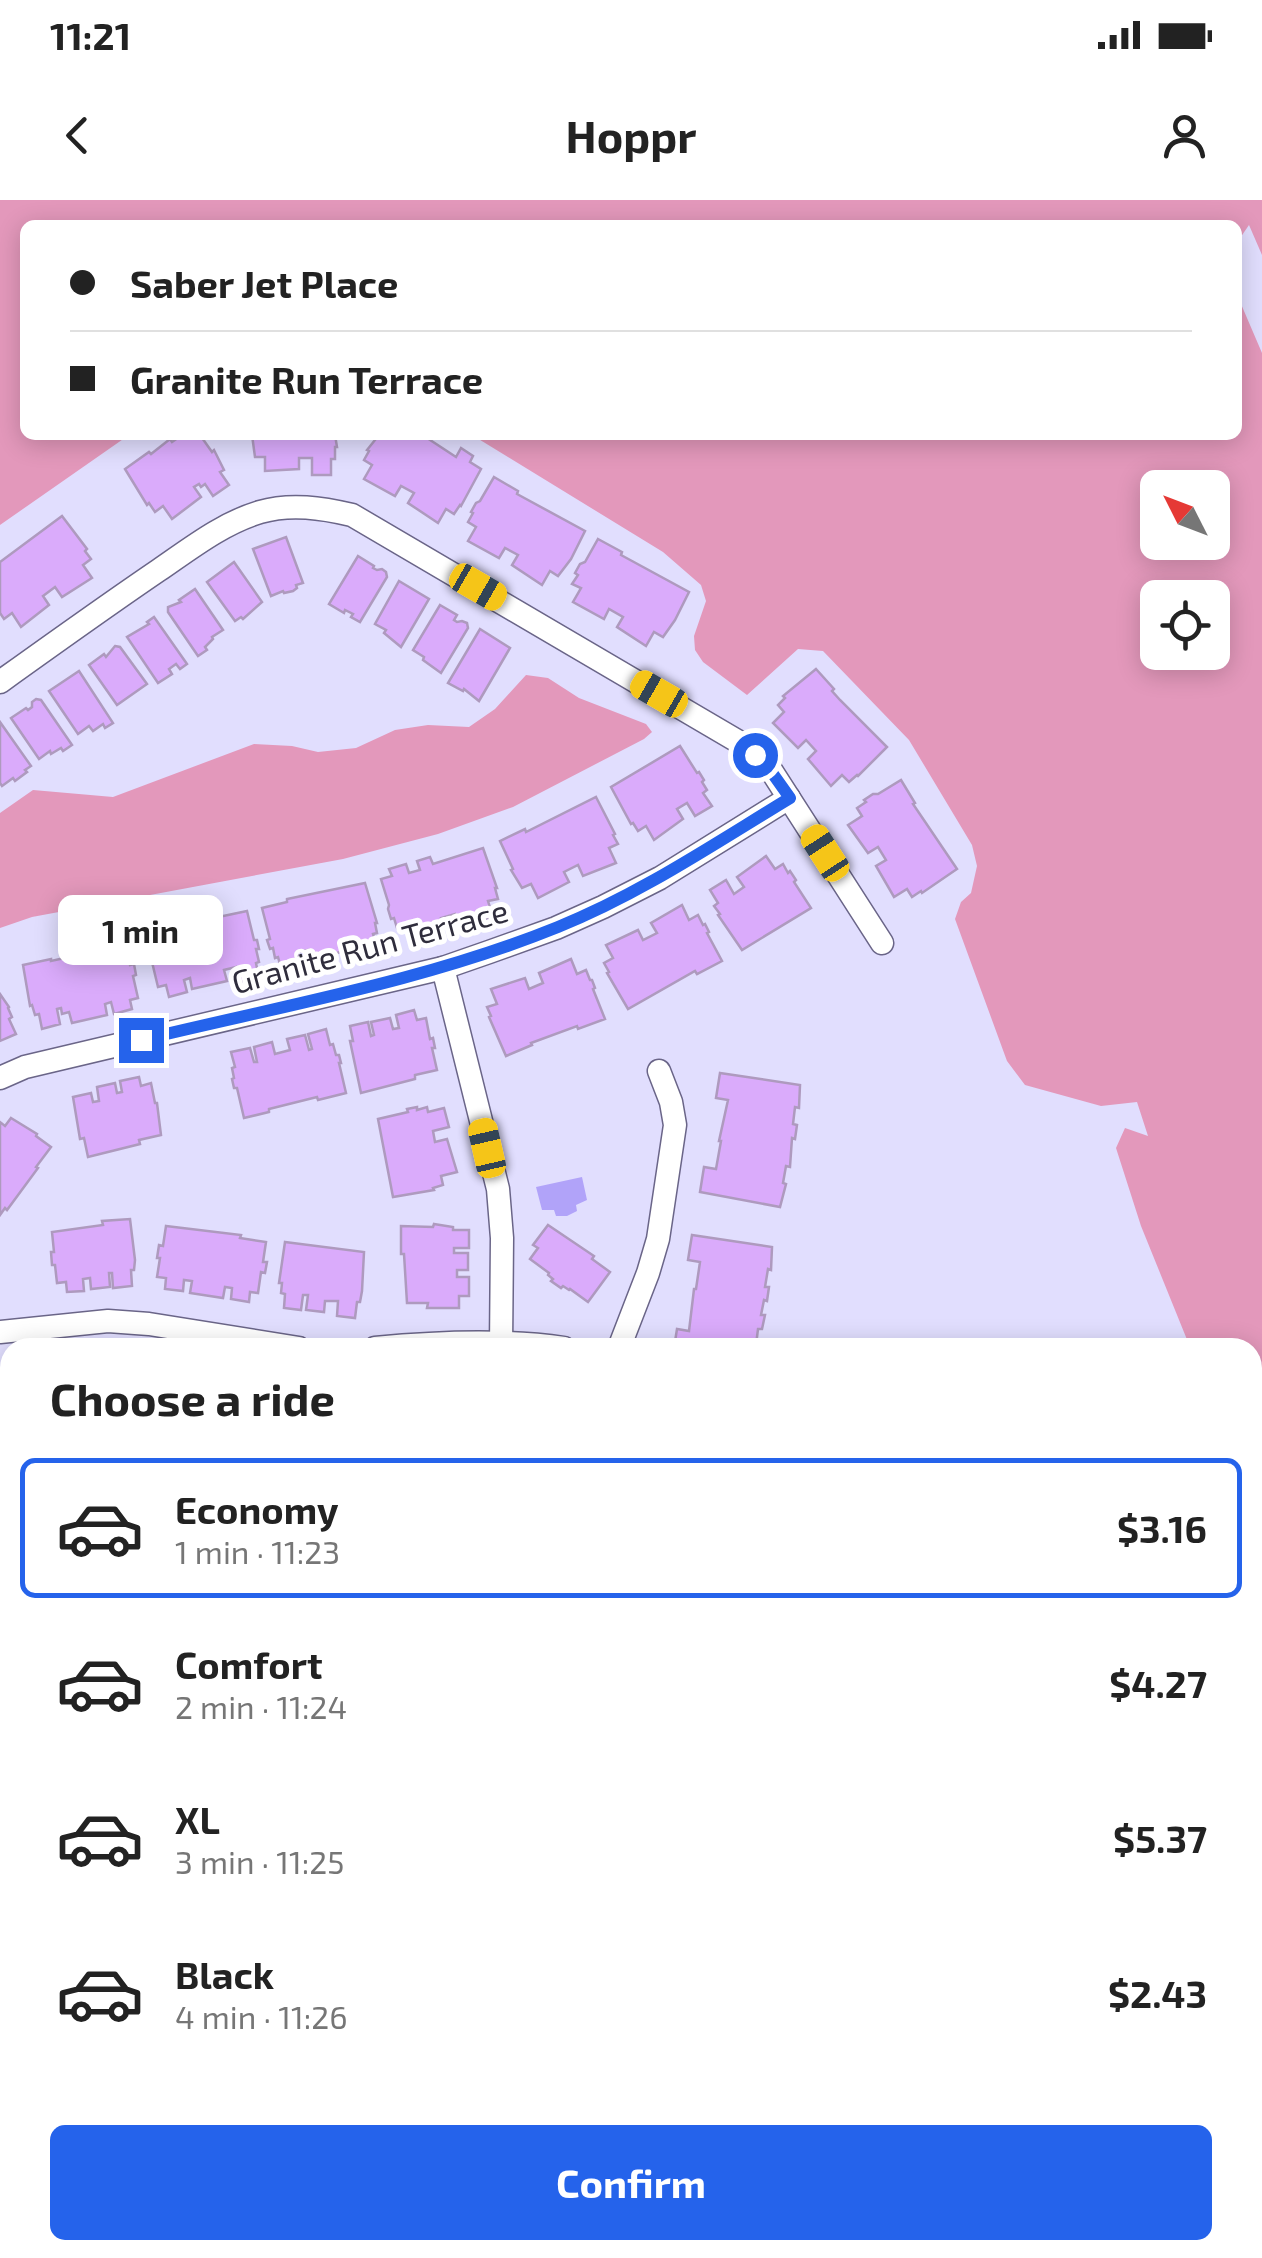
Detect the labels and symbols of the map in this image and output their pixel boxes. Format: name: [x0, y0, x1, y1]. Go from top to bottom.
north arrow: [1140, 470, 1230, 560]
car: [445, 559, 511, 615]
car: [626, 666, 692, 722]
route start: [733, 733, 778, 778]
car: [796, 820, 854, 886]
street label: Granite Run Terrace: [227, 890, 512, 1000]
callout: 1 min: [58, 895, 224, 965]
route end: [119, 1018, 164, 1063]
car: [466, 1115, 508, 1181]

